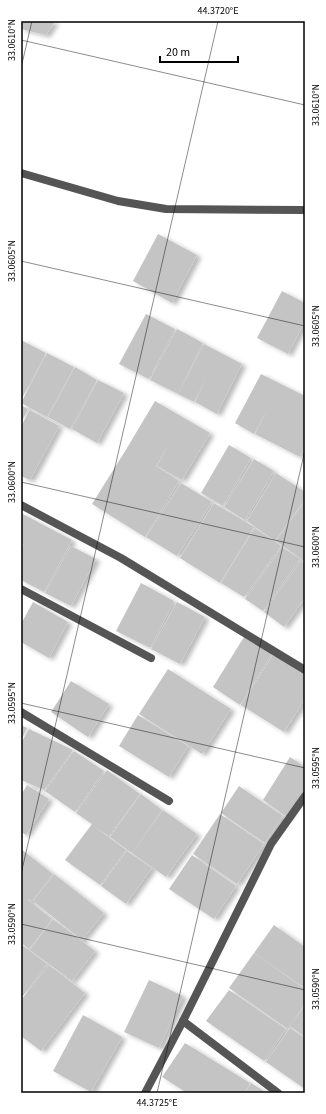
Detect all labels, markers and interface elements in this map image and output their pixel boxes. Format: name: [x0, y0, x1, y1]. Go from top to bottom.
text: 44.3720°E: [198, 4, 238, 18]
text: 33.0610°N: [5, 19, 19, 61]
scale bar: [160, 38, 238, 64]
text: 20 m: [166, 44, 190, 61]
text: 33.0610°N: [309, 84, 323, 126]
text: 33.0605°N: [5, 240, 19, 282]
text: 33.0605°N: [309, 305, 323, 347]
text: 33.0600°N: [5, 461, 19, 503]
text: 33.0600°N: [309, 526, 323, 568]
text: 33.0595°N: [5, 682, 19, 724]
text: 33.0595°N: [309, 747, 323, 789]
text: 33.0590°N: [5, 903, 19, 945]
text: 33.0590°N: [309, 968, 323, 1010]
text: 44.3725°E: [137, 1096, 177, 1110]

